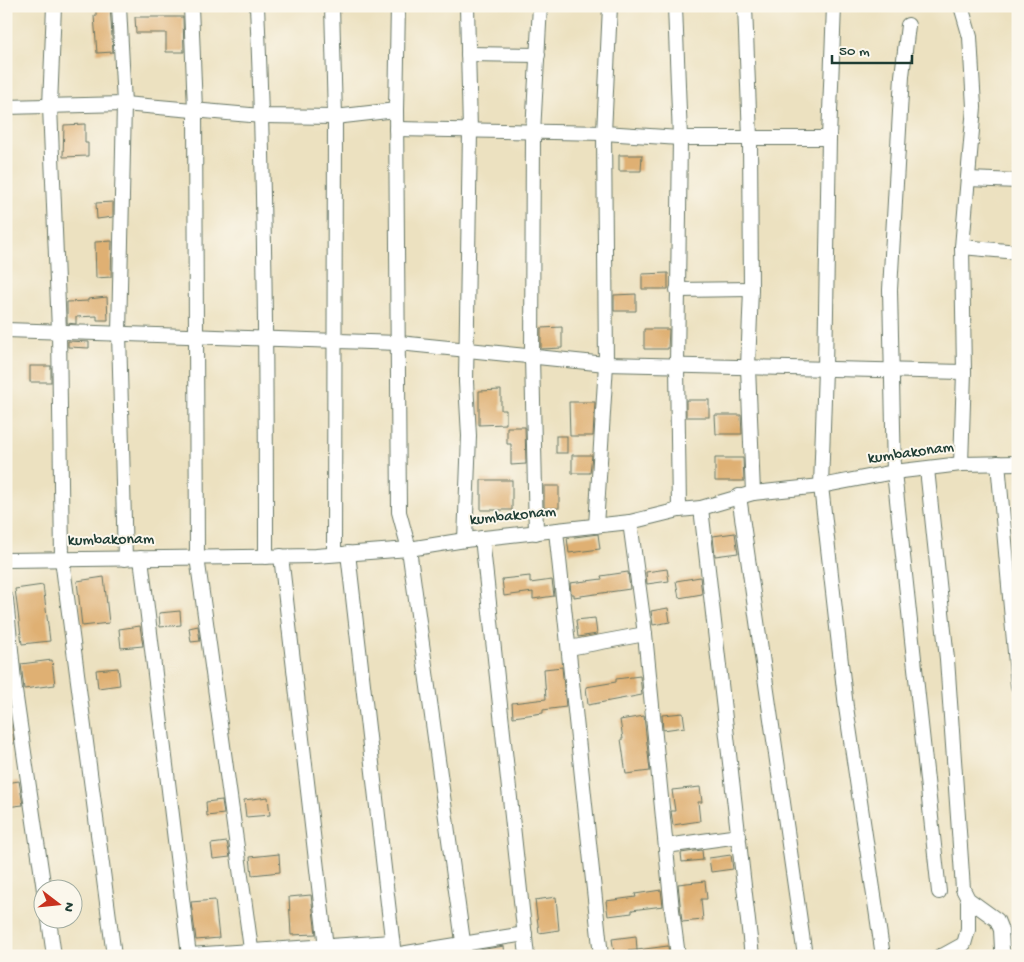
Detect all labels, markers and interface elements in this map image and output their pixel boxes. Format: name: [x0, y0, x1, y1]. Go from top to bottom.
scale bar: [832, 32, 912, 64]
text: 50 m: [839, 43, 870, 61]
street label: kumbakonam: [867, 438, 956, 469]
street label: kumbakonam: [469, 503, 558, 531]
street label: kumbakonam: [68, 531, 155, 551]
north arrow: [32, 880, 82, 930]
text: N: [59, 900, 78, 914]

